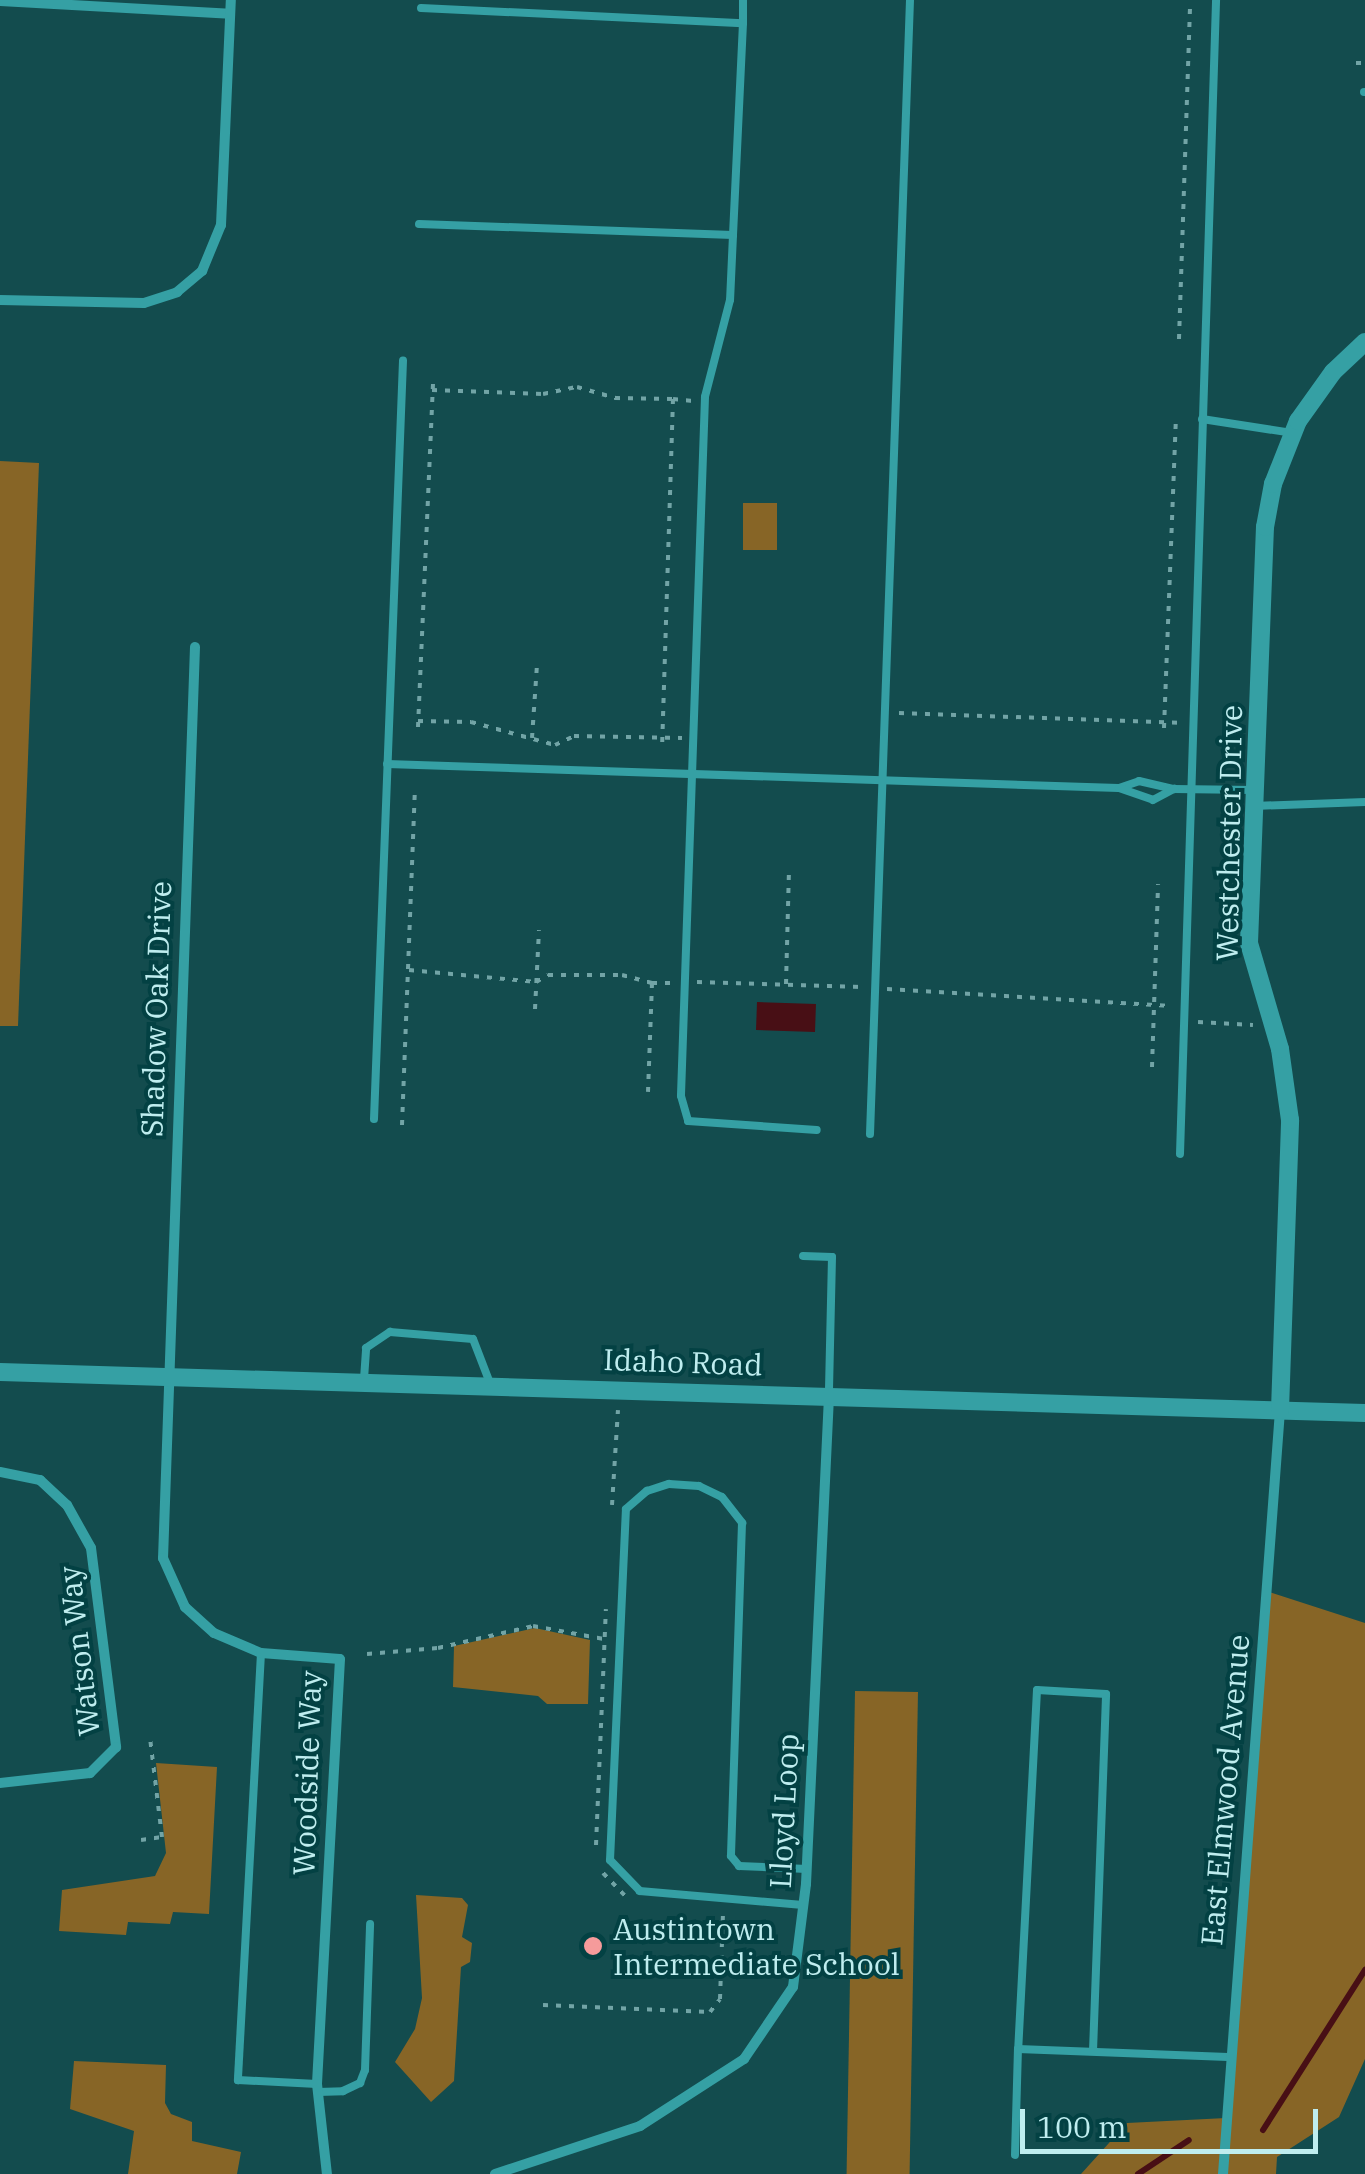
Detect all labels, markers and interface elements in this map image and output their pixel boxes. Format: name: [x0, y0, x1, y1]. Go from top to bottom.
street label: Westchester Drive: [1209, 705, 1249, 961]
street label: Shadow Oak Drive: [134, 880, 178, 1138]
street label: Idaho Road: [603, 1341, 763, 1383]
street label: Watson Way: [51, 1564, 107, 1738]
street label: East Elmwood Avenue: [1193, 1633, 1257, 1947]
street label: Woodside Way: [285, 1670, 329, 1876]
street label: Lloyd Loop: [762, 1733, 806, 1889]
place label: Austintown Intermediate School: [613, 1911, 900, 1982]
marker: Austintown Intermediate School: [582, 1935, 604, 1957]
scale bar: [1025, 2089, 1322, 2151]
text: 100 m: [1037, 2107, 1127, 2146]

